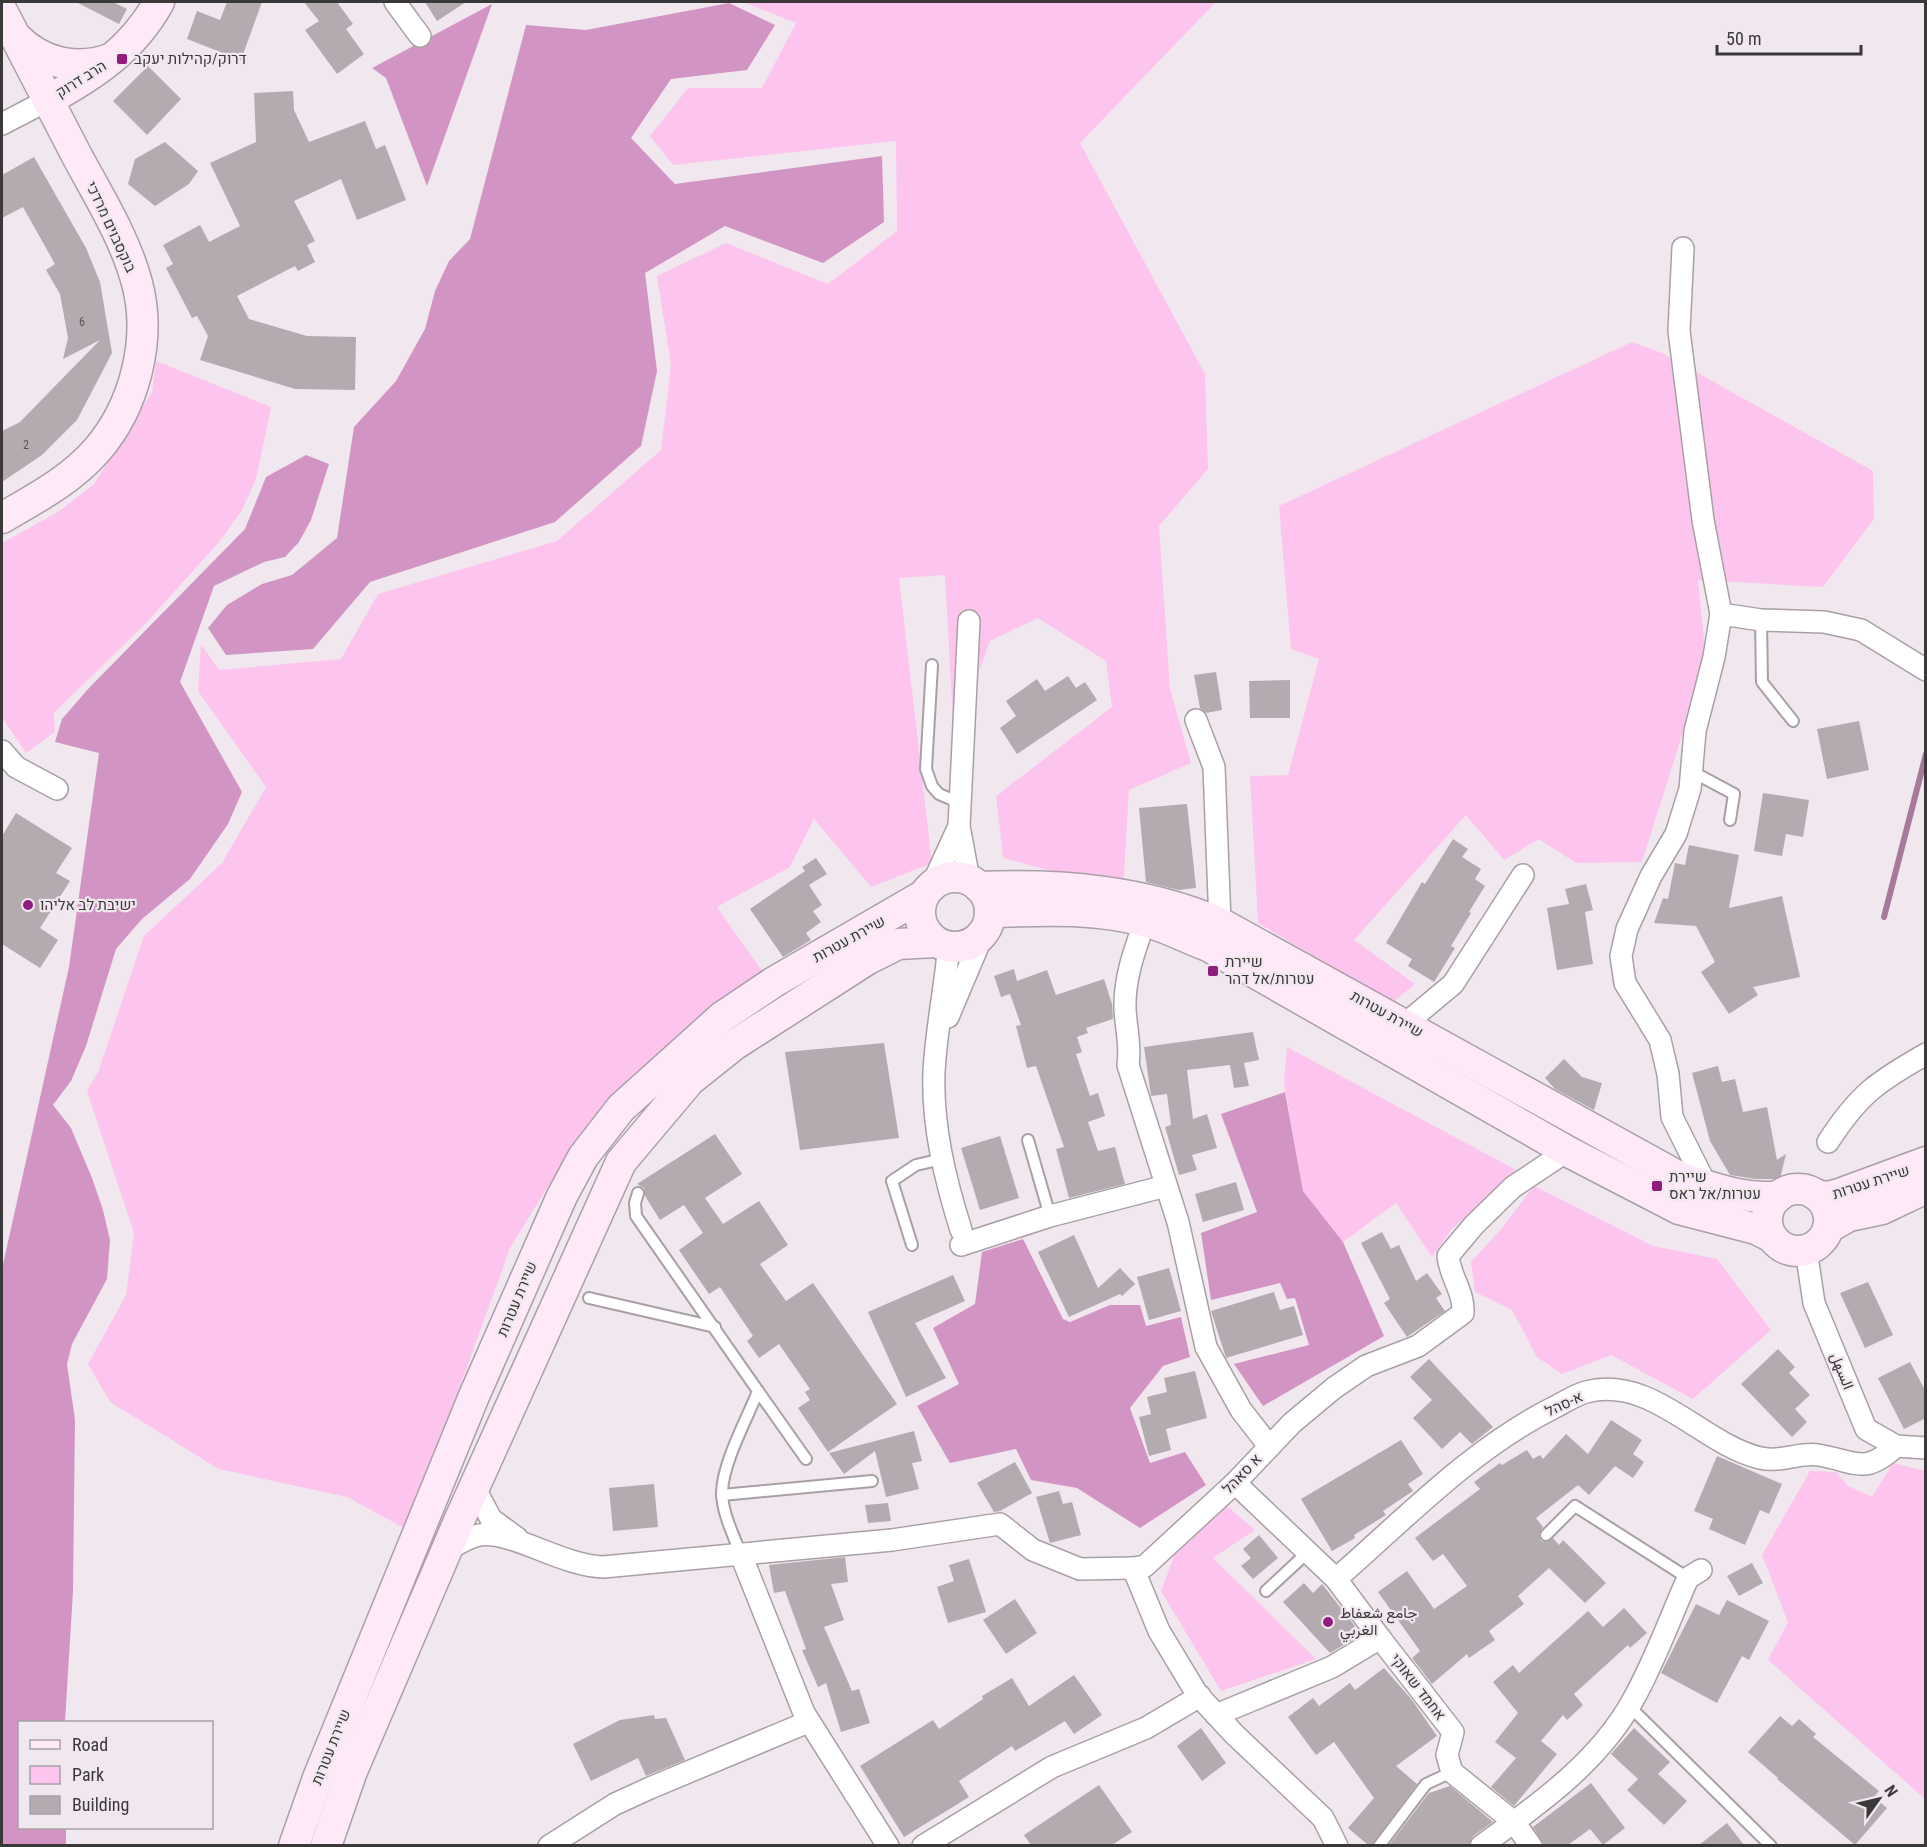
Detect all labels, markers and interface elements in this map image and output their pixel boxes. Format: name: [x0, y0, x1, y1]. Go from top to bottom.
scale bar: [1717, 18, 1861, 56]
text: 50 m: [1726, 28, 1761, 49]
place label: דרוק/קהילות יעקב: [134, 50, 247, 68]
marker: דרוק/קהילות יעקב: [115, 52, 129, 66]
street label: הרב דרוק: [52, 56, 110, 102]
street label: בוקסבוים מרדכי: [82, 179, 140, 275]
house number: 6: [79, 315, 85, 329]
house number: 2: [23, 438, 29, 452]
place label: ישיבת לב אליהו: [40, 896, 136, 914]
marker: ישיבת לב אליהו: [21, 898, 35, 912]
street label: שיירת עטרות: [810, 912, 888, 966]
place label: שיירת עטרות/אל דהר: [1225, 953, 1314, 988]
marker: שיירת עטרות/אל דהר: [1206, 964, 1220, 978]
street label: שיירת עטרות: [1348, 987, 1426, 1041]
street label: שיירת עטרות: [1830, 1161, 1912, 1203]
place label: שיירת עטרות/אל ראס: [1669, 1168, 1761, 1203]
marker: שיירת עטרות/אל ראס: [1650, 1179, 1664, 1193]
street label: שיירת עטרות: [493, 1259, 541, 1339]
street label: السهل: [1827, 1350, 1857, 1392]
street label: א-סהל: [1542, 1388, 1586, 1420]
street label: א סאהל: [1219, 1450, 1265, 1498]
place label: جامع شعفاط الغربي: [1340, 1604, 1417, 1643]
marker: جامع شعفاط الغربي: [1321, 1615, 1335, 1629]
street label: אחמד שאוקי: [1386, 1650, 1450, 1724]
street label: שיירת עטרות: [308, 1706, 354, 1788]
legend: [18, 1721, 213, 1829]
text: Road: [72, 1734, 108, 1755]
text: Park: [72, 1764, 104, 1785]
north arrow: [1849, 1769, 1909, 1829]
text: N: [1880, 1782, 1902, 1800]
text: Building: [72, 1794, 129, 1815]

